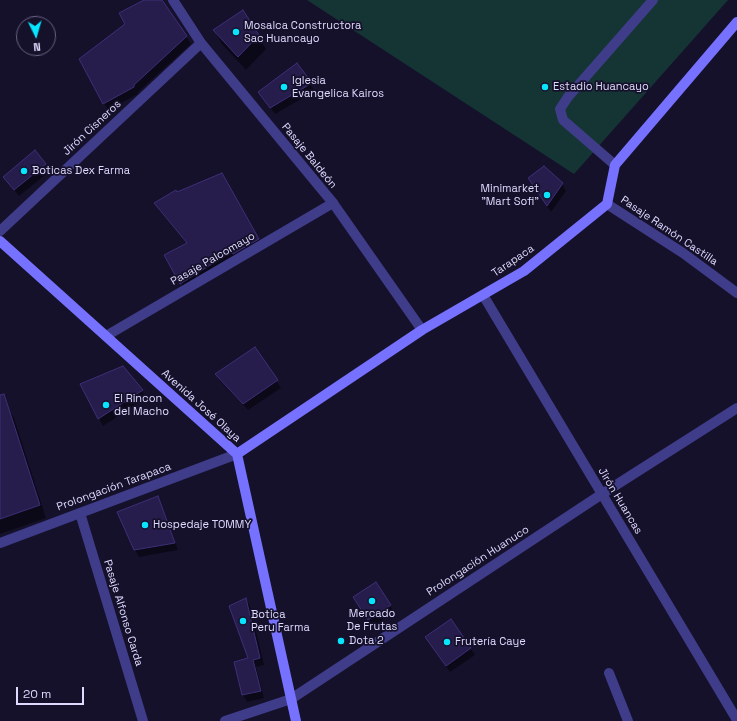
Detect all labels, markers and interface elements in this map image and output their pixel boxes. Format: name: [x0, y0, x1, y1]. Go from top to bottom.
north arrow: [16, 16, 56, 56]
place label: Mosalca Constructora Sac Huancayo: [244, 19, 361, 45]
marker: Mosalca Constructora Sac Huancayo: [231, 27, 241, 37]
text: N: [33, 40, 41, 54]
place label: Iglesia Evangelica Kairos: [292, 74, 384, 100]
place label: Estadio Huancayo: [553, 80, 649, 94]
marker: Iglesia Evangelica Kairos: [279, 82, 289, 92]
marker: Estadio Huancayo: [540, 82, 550, 92]
street label: Jirón Cisneros: [60, 98, 124, 158]
street label: Pasaje Baldeón: [279, 121, 339, 191]
place label: Boticas Dex Farma: [32, 164, 130, 178]
marker: Boticas Dex Farma: [19, 166, 29, 176]
place label: Minimarket "Mart Sofi": [480, 182, 539, 208]
marker: Minimarket "Mart Sofi": [542, 190, 552, 200]
street label: Pasaje Ramón Castilla: [618, 194, 720, 268]
street label: Pasaje Palcomayo: [169, 230, 257, 288]
street label: Tarapaca: [489, 242, 537, 280]
street label: Avenida José Olaya: [159, 367, 243, 445]
place label: El Rincon del Macho: [114, 392, 169, 418]
marker: El Rincon del Macho: [101, 400, 111, 410]
street label: Prolongación Tarapaca: [55, 460, 173, 514]
street label: Jirón Huancas: [595, 465, 645, 537]
place label: Hospedaje TOMMY: [153, 518, 251, 532]
marker: Hospedaje TOMMY: [140, 520, 150, 530]
street label: Prolongación Huanuco: [424, 523, 532, 599]
street label: Pasaje Alfonso Carda: [100, 558, 146, 668]
marker: Mercado De Frutas: [367, 596, 377, 606]
place label: Mercado De Frutas: [347, 607, 397, 633]
place label: Botica Peru Farma: [251, 608, 310, 634]
marker: Botica Peru Farma: [238, 616, 248, 626]
place label: Dota 2: [349, 634, 384, 648]
place label: Frutería Caye: [455, 635, 526, 649]
marker: Dota 2: [336, 636, 346, 646]
marker: Frutería Caye: [442, 637, 452, 647]
scale bar: [18, 679, 86, 705]
text: 20 m: [23, 686, 51, 702]

